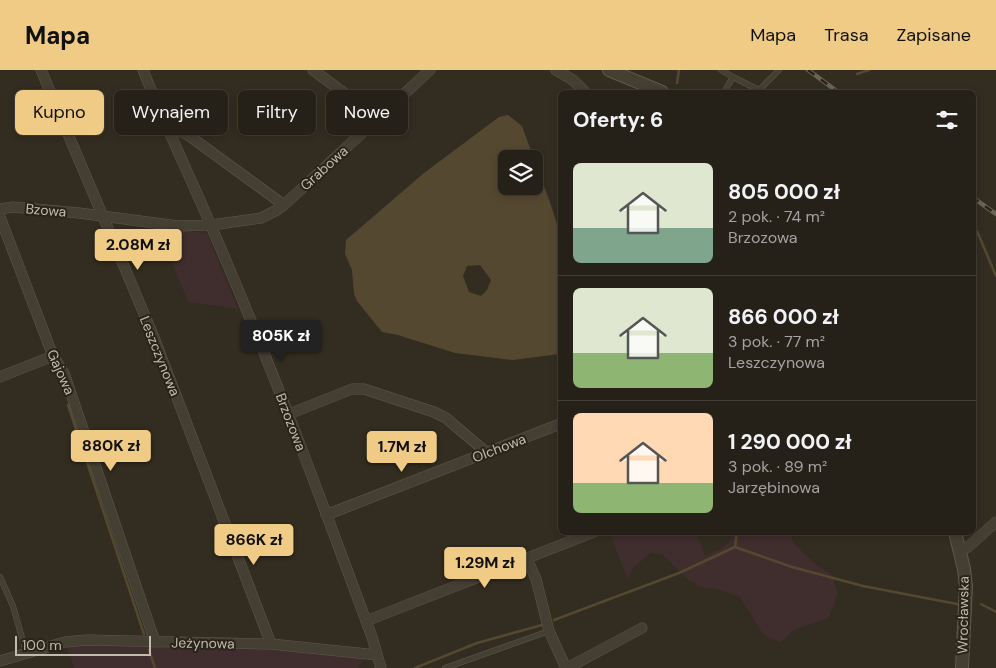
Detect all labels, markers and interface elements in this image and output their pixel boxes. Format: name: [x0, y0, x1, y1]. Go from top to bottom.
text: Mapa: [25, 20, 90, 51]
text: Mapa: [750, 23, 796, 47]
text: Trasa: [824, 23, 868, 47]
text: Zapisane: [896, 23, 971, 47]
chip: Kupno: [15, 90, 104, 135]
chip: Wynajem: [114, 90, 228, 135]
chip: Filtry: [238, 90, 316, 135]
chip: Nowe: [326, 90, 408, 135]
text: Oferty: 6: [573, 106, 663, 134]
icon: filters: [933, 106, 961, 134]
street label: Grabowa: [296, 142, 352, 194]
map controls: [498, 150, 543, 195]
button: layers: [498, 150, 543, 195]
text: 805 000 zł: [728, 178, 840, 206]
icon: home: [613, 183, 673, 243]
street label: Bzowa: [25, 199, 67, 221]
text: 2 pok. · 74 m²: [728, 206, 825, 227]
text: Brzozowa: [728, 227, 798, 248]
pin: 2.08M zł: [86, 228, 190, 271]
text: 2.08M zł: [106, 234, 170, 255]
text: 866 000 zł: [728, 303, 839, 331]
icon: home: [613, 308, 673, 368]
street label: Leszczynowa: [136, 313, 184, 399]
pin: 805K zł: [235, 320, 327, 362]
text: 805K zł: [252, 325, 310, 346]
text: 3 pok. · 77 m²: [728, 331, 825, 352]
street label: Gajowa: [43, 347, 79, 397]
text: Leszczynowa: [728, 352, 825, 373]
street label: Brzozowa: [272, 390, 310, 454]
text: 1 290 000 zł: [728, 428, 851, 456]
pin: 880K zł: [65, 430, 157, 472]
pin: 1.7M zł: [356, 430, 448, 473]
street label: Olchowa: [470, 430, 528, 466]
icon: home: [613, 433, 673, 493]
text: 880K zł: [82, 435, 140, 456]
text: 1.7M zł: [378, 436, 426, 457]
text: 3 pok. · 89 m²: [728, 456, 827, 477]
text: Jarzębinowa: [728, 477, 820, 498]
pin: 866K zł: [208, 524, 300, 566]
text: 866K zł: [225, 529, 283, 550]
pin: 1.29M zł: [433, 546, 537, 589]
text: 1.29M zł: [455, 552, 515, 573]
street label: Wrocławska: [953, 576, 973, 654]
scale bar: [15, 633, 151, 656]
street label: Jeżynowa: [171, 633, 235, 653]
text: 100 m: [22, 636, 62, 654]

